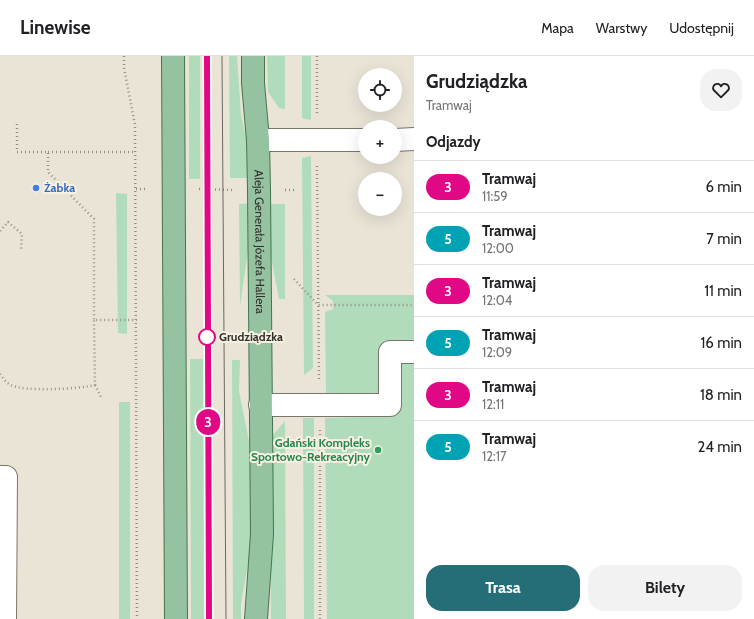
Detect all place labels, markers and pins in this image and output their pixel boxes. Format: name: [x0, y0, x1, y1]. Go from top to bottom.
place label: Żabka: [44, 180, 75, 195]
marker: Żabka: [31, 183, 41, 193]
marker: Grudziądzka: [198, 328, 216, 346]
place label: Grudziądzka: [219, 329, 283, 344]
place label: Gdański Kompleks Sportowo-Rekreacyjny: [251, 435, 371, 464]
marker: Gdański Kompleks Sportowo-Rekreacyjny: [373, 445, 383, 455]

